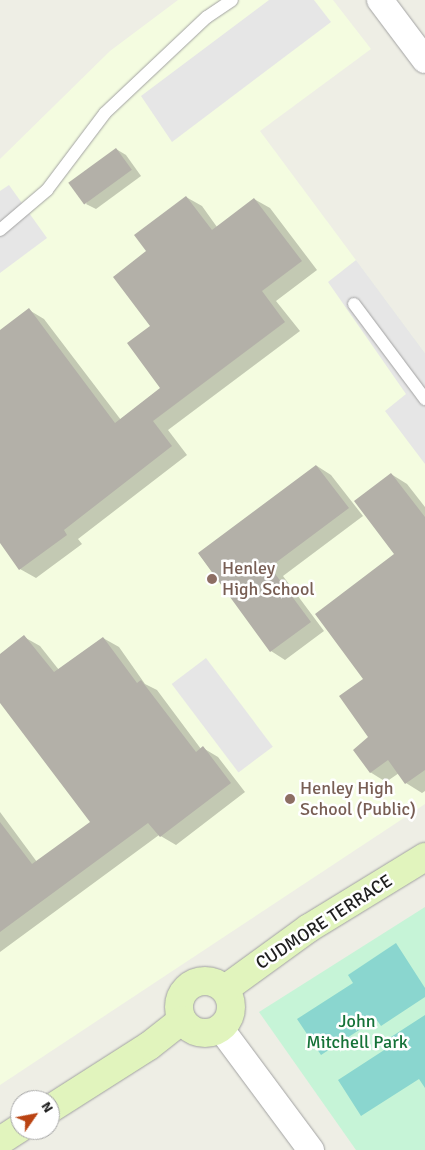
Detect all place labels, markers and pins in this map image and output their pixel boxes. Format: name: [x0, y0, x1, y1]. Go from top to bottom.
place label: Henley High School: [222, 558, 315, 600]
marker: Henley High School: [206, 573, 218, 585]
place label: Henley High School (Public): [300, 778, 416, 821]
marker: Henley High School (Public): [284, 793, 296, 805]

